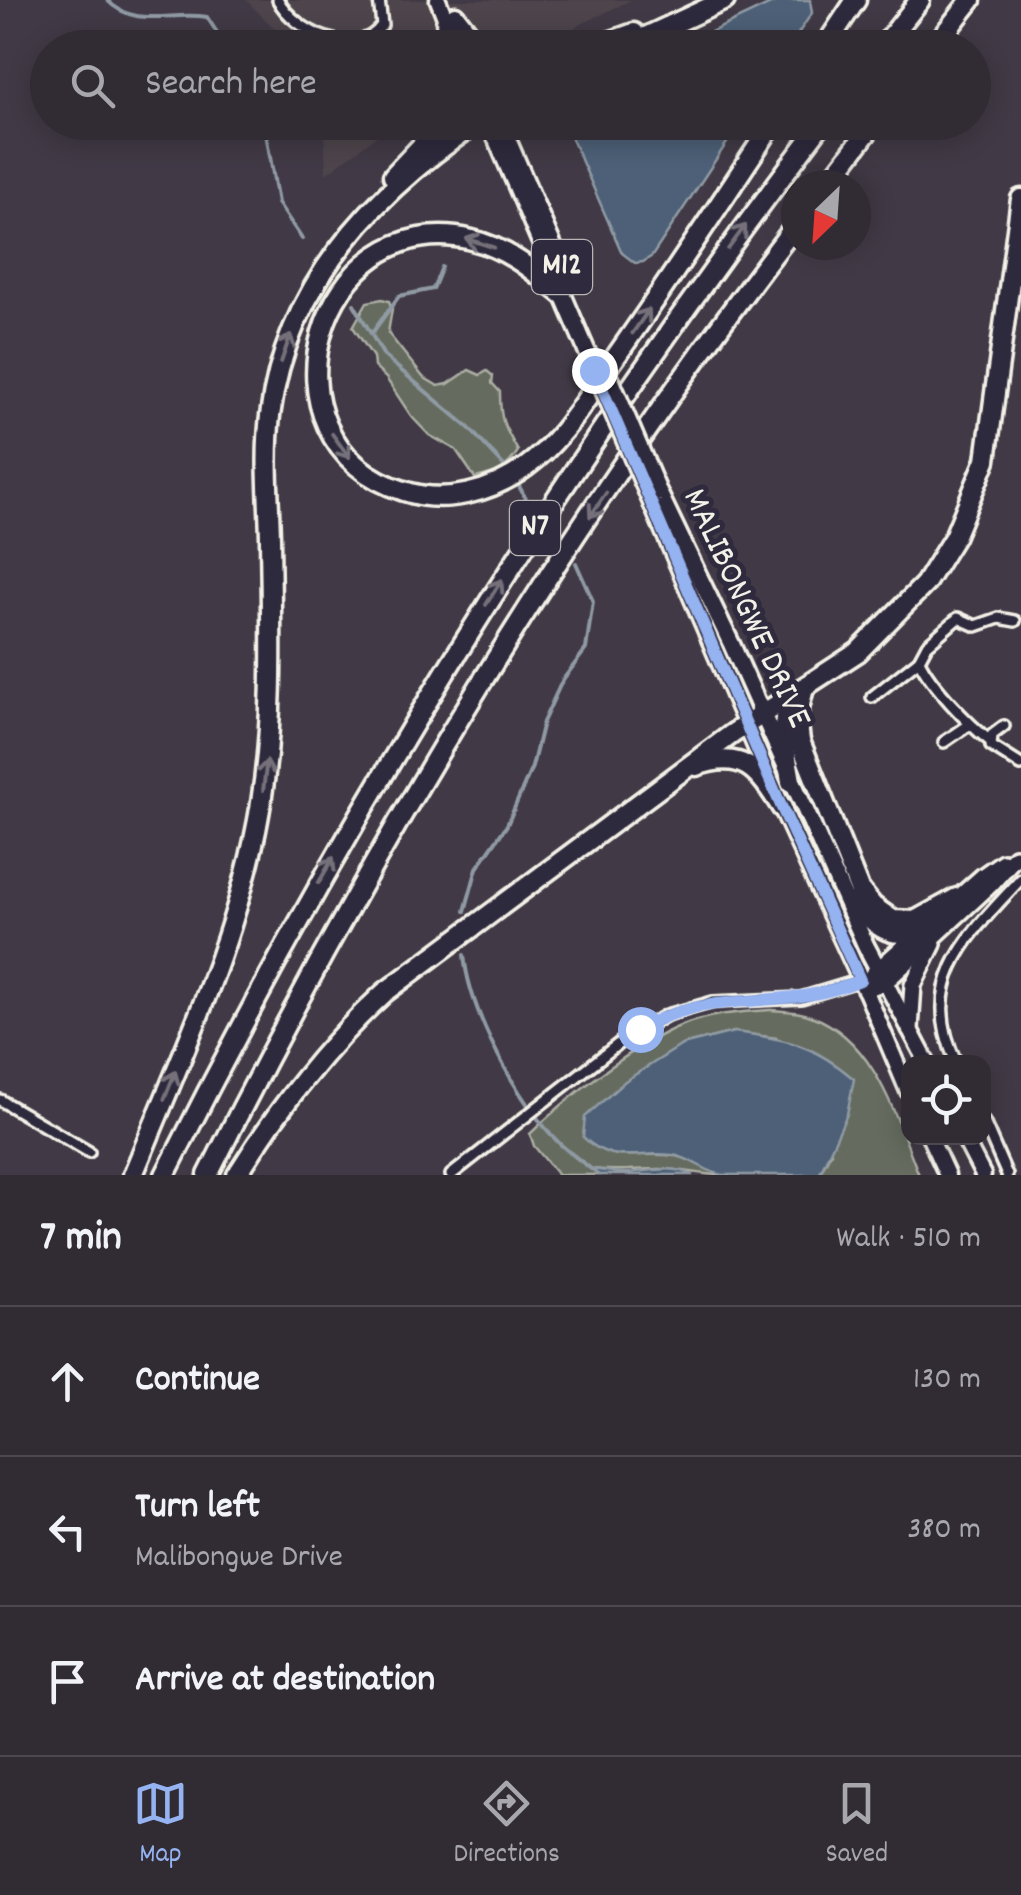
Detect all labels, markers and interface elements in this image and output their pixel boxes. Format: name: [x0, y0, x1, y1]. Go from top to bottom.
search box: [30, 30, 991, 140]
icon: search: [65, 58, 120, 113]
text: Search here: [145, 58, 317, 113]
north arrow: [781, 170, 871, 260]
one-way arrow: [726, 224, 747, 251]
one-way arrow: [465, 233, 497, 251]
road number: M12: [532, 240, 592, 294]
one-way arrow: [630, 308, 651, 336]
one-way arrow: [279, 332, 297, 364]
route end: [572, 348, 618, 394]
one-way arrow: [331, 432, 352, 459]
street label: MALIBONGWE DRIVE: [668, 481, 822, 737]
one-way arrow: [588, 490, 609, 518]
road number: N7: [510, 501, 560, 555]
one-way arrow: [484, 578, 504, 607]
one-way arrow: [256, 759, 274, 792]
one-way arrow: [317, 856, 337, 886]
route start: [618, 1007, 664, 1053]
map controls: [901, 1055, 991, 1145]
button: locate: [901, 1055, 991, 1145]
one-way arrow: [162, 1070, 180, 1100]
text: 7 min: [40, 1210, 122, 1270]
text: Walk · 510 m: [836, 1217, 981, 1263]
icon: ahead: [40, 1354, 95, 1409]
text: Continue: [135, 1354, 260, 1409]
text: 130 m: [913, 1358, 981, 1404]
text: Turn left: [135, 1481, 260, 1536]
icon: left: [40, 1504, 95, 1559]
text: 380 m: [907, 1508, 981, 1554]
text: Malibongwe Drive: [135, 1536, 343, 1582]
icon: arrive: [40, 1654, 95, 1709]
text: Arrive at destination: [135, 1654, 435, 1709]
tab: Map: [133, 1776, 188, 1876]
tab: Directions: [454, 1776, 560, 1876]
tab: Saved: [826, 1776, 888, 1876]

